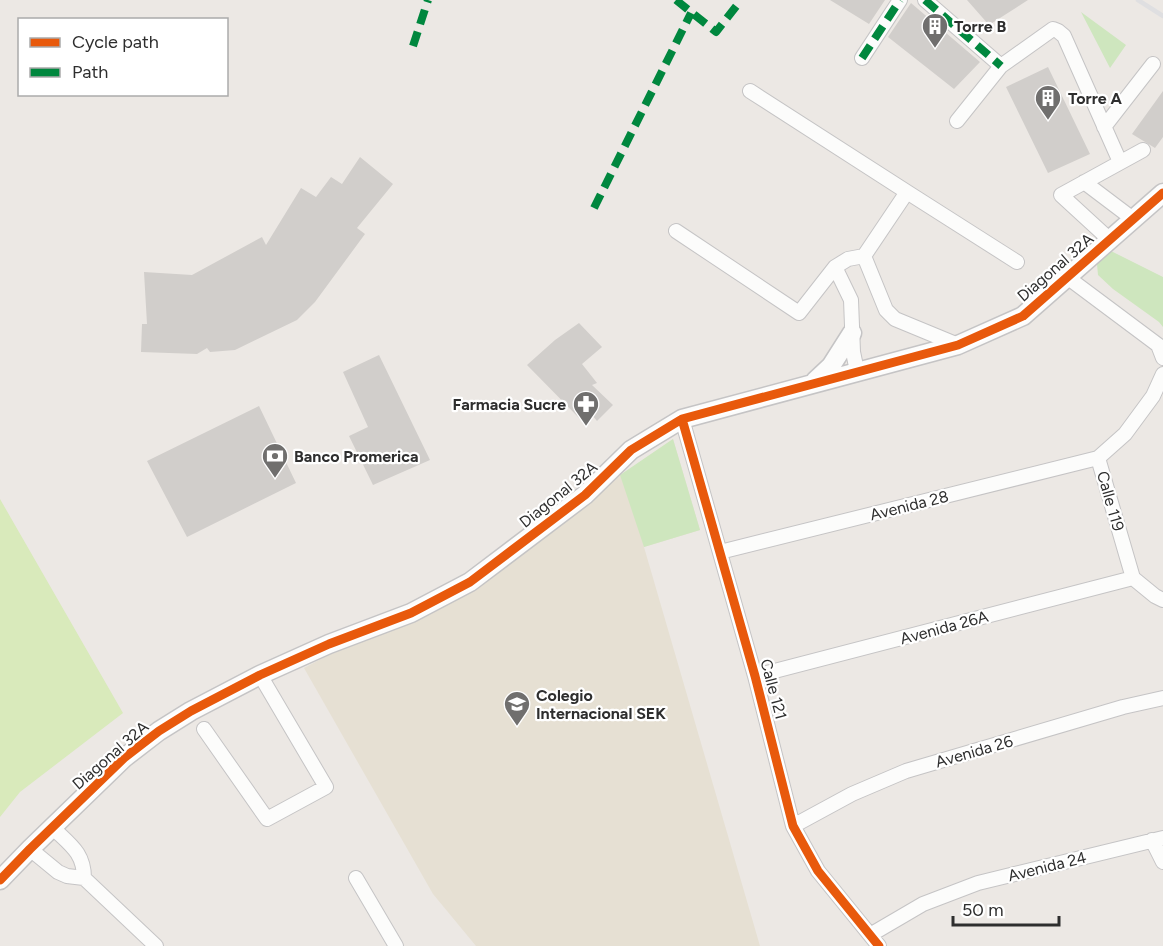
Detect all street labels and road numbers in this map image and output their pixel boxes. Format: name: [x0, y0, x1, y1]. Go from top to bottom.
street label: Diagonal 32A: [1013, 229, 1097, 306]
street label: Diagonal 32A: [516, 457, 601, 532]
street label: Calle 119: [1093, 469, 1128, 533]
street label: Avenida 28: [868, 487, 950, 524]
street label: Avenida 26A: [898, 607, 990, 648]
street label: Calle 121: [756, 657, 791, 721]
street label: Diagonal 32A: [68, 717, 152, 794]
street label: Avenida 26: [933, 731, 1015, 772]
street label: Avenida 24: [1006, 848, 1089, 885]

